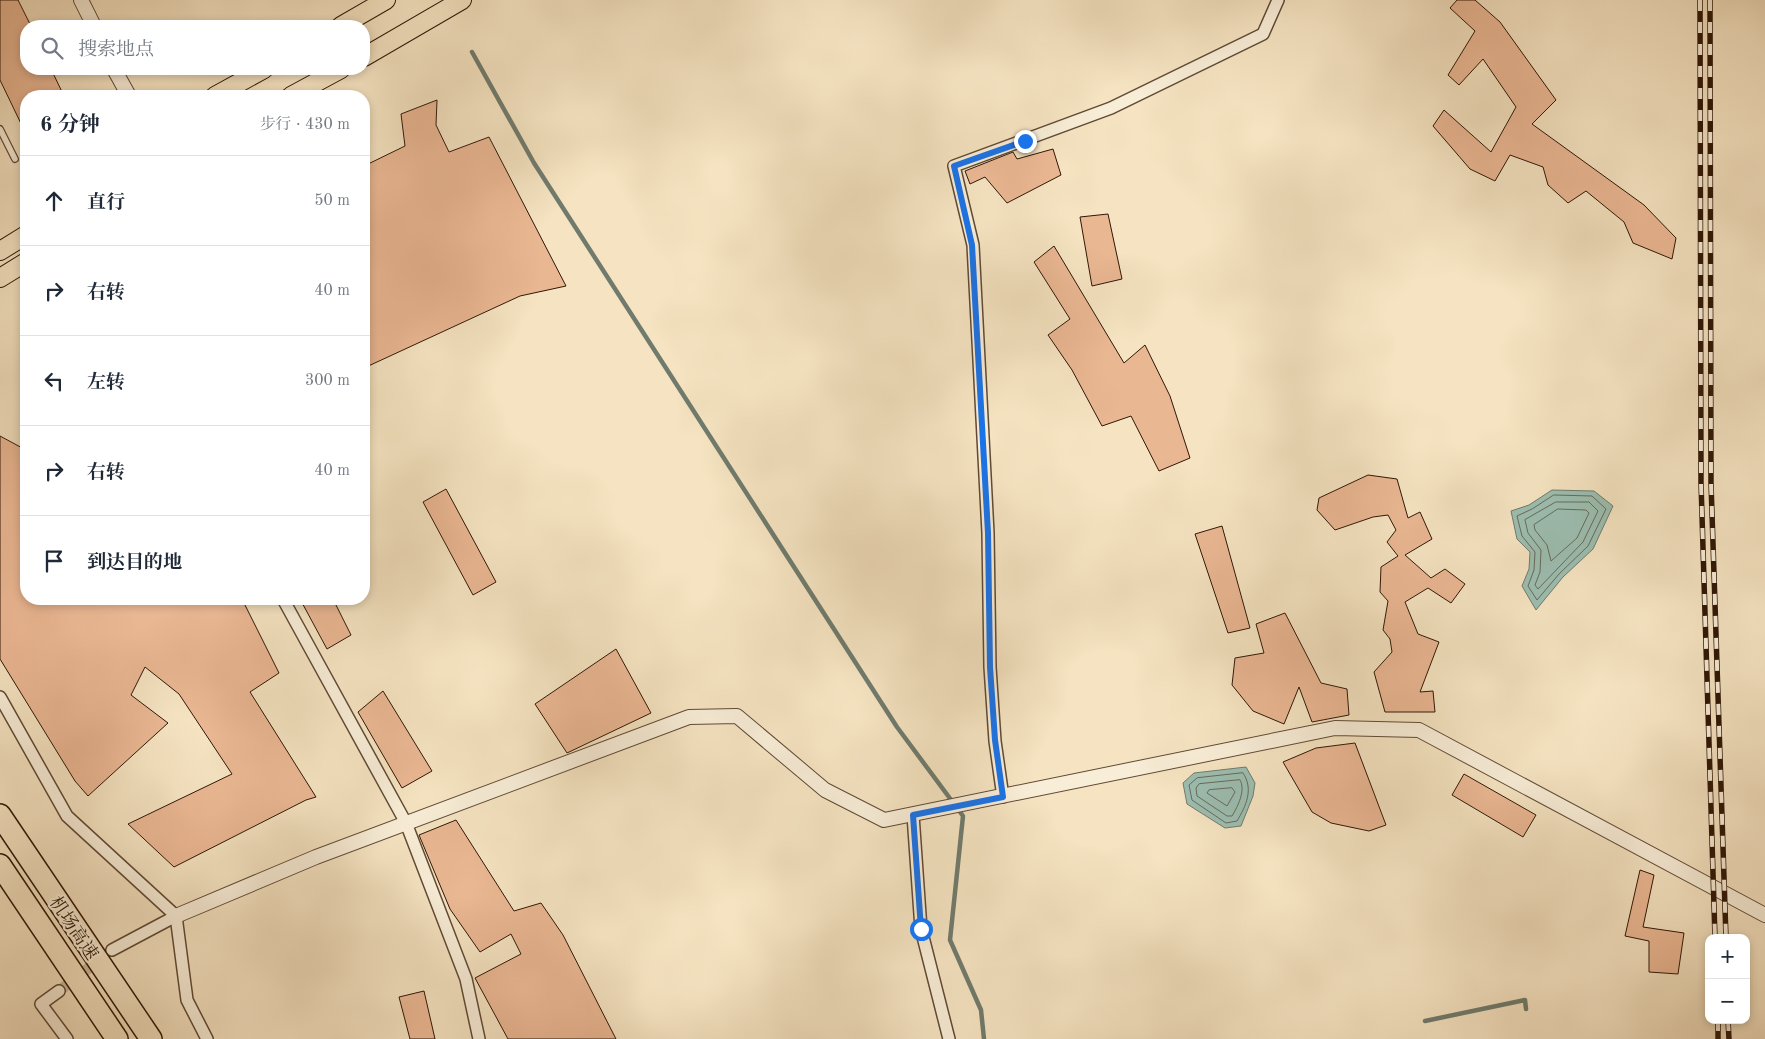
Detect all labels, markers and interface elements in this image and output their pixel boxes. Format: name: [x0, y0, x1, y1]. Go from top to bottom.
search box: [20, 20, 370, 75]
icon: search: [38, 34, 66, 62]
text: 搜索地点: [78, 41, 154, 60]
text: 6 分钟: [40, 115, 100, 136]
text: 步行 · 430 m: [260, 117, 350, 133]
route end: [1014, 130, 1037, 153]
icon: ahead: [40, 187, 68, 215]
text: 50 m: [314, 193, 350, 209]
text: 直行: [87, 194, 125, 213]
icon: right: [40, 277, 68, 305]
text: 40 m: [314, 283, 350, 299]
text: 右转: [87, 284, 125, 303]
icon: left: [40, 367, 68, 395]
text: 300 m: [305, 373, 350, 389]
text: 左转: [87, 374, 125, 393]
icon: right: [40, 457, 68, 485]
text: 40 m: [314, 463, 350, 479]
text: 右转: [87, 464, 125, 483]
icon: arrive: [40, 547, 68, 575]
text: 到达目的地: [87, 554, 182, 573]
street label: 机场高速: [46, 893, 102, 963]
route start: [910, 918, 933, 941]
map controls: [1705, 934, 1750, 1024]
button: +: [1705, 934, 1750, 979]
button: −: [1705, 979, 1750, 1024]

